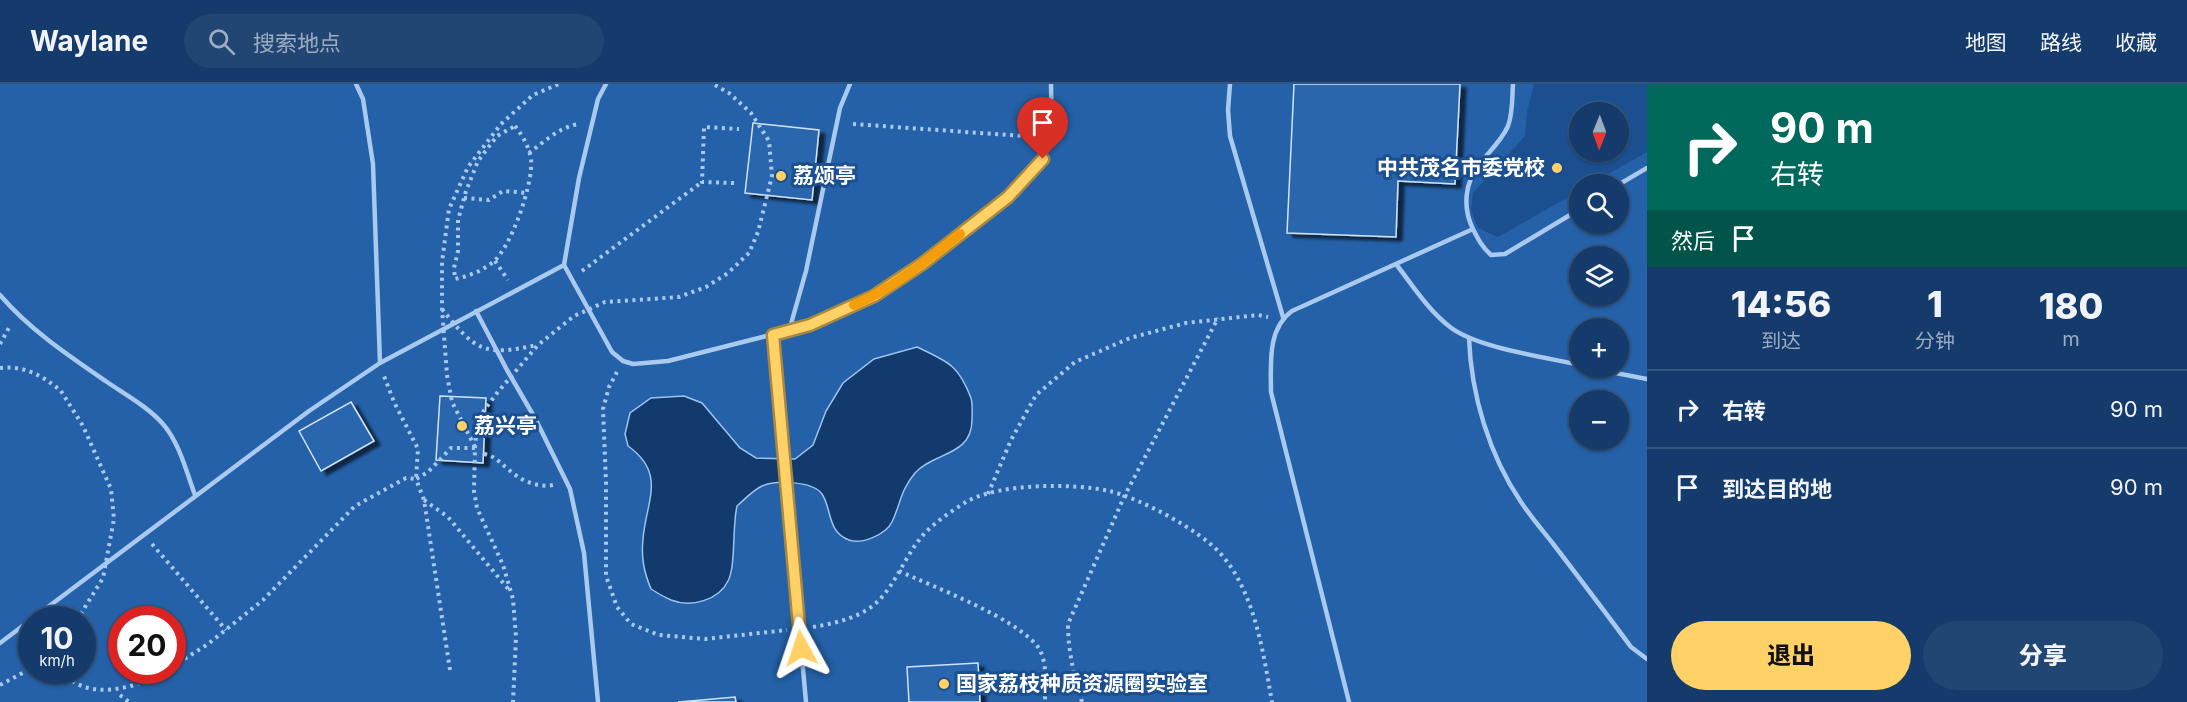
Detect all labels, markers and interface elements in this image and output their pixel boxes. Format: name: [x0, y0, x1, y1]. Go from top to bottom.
search box: [184, 14, 604, 68]
text: Waylane: [30, 24, 148, 58]
icon: search: [205, 25, 238, 58]
text: 搜索地点: [253, 30, 341, 56]
text: 地图: [1965, 30, 2007, 55]
text: 路线: [2040, 30, 2082, 55]
text: 收藏: [2115, 30, 2157, 55]
pin: [1017, 97, 1068, 159]
north arrow: [1569, 102, 1629, 162]
map controls: [1569, 102, 1629, 450]
text: 90 m: [1770, 102, 1874, 153]
icon: arrive: [1026, 106, 1059, 139]
icon: right: [1671, 108, 1749, 186]
place label: 中共茂名市委党校: [1377, 155, 1545, 180]
text: 右转: [1770, 158, 1824, 191]
marker: 中共茂名市委党校: [1550, 161, 1564, 175]
place label: 荔颂亭: [793, 163, 856, 188]
marker: 荔颂亭: [774, 169, 788, 183]
button: search: [1569, 174, 1629, 234]
icon: arrive: [1727, 222, 1760, 255]
text: 然后: [1671, 228, 1715, 254]
button: layers: [1569, 246, 1629, 306]
text: 14:56: [1731, 282, 1831, 326]
text: 1: [1927, 282, 1943, 326]
text: 180: [2039, 284, 2103, 328]
button: +: [1569, 318, 1629, 378]
text: m: [2062, 327, 2080, 351]
text: 到达: [1761, 329, 1801, 353]
text: 分钟: [1915, 329, 1955, 353]
button: −: [1569, 390, 1629, 450]
icon: right: [1671, 393, 1704, 426]
text: 90 m: [2110, 396, 2163, 422]
text: 右转: [1722, 398, 1766, 424]
place label: 荔兴亭: [474, 413, 537, 438]
marker: 荔兴亭: [455, 419, 469, 433]
icon: arrive: [1671, 471, 1704, 504]
text: 90 m: [2110, 474, 2163, 500]
text: 到达目的地: [1722, 476, 1832, 502]
speed limit sign: 20: [108, 606, 186, 684]
position arrow: [769, 616, 833, 680]
text: 10: [40, 620, 74, 656]
button: 退出: [1671, 621, 1911, 690]
button: 分享: [1923, 621, 2163, 690]
text: km/h: [39, 651, 75, 670]
place label: 国家荔枝种质资源圈实验室: [956, 671, 1208, 696]
marker: 国家荔枝种质资源圈实验室: [937, 677, 951, 691]

